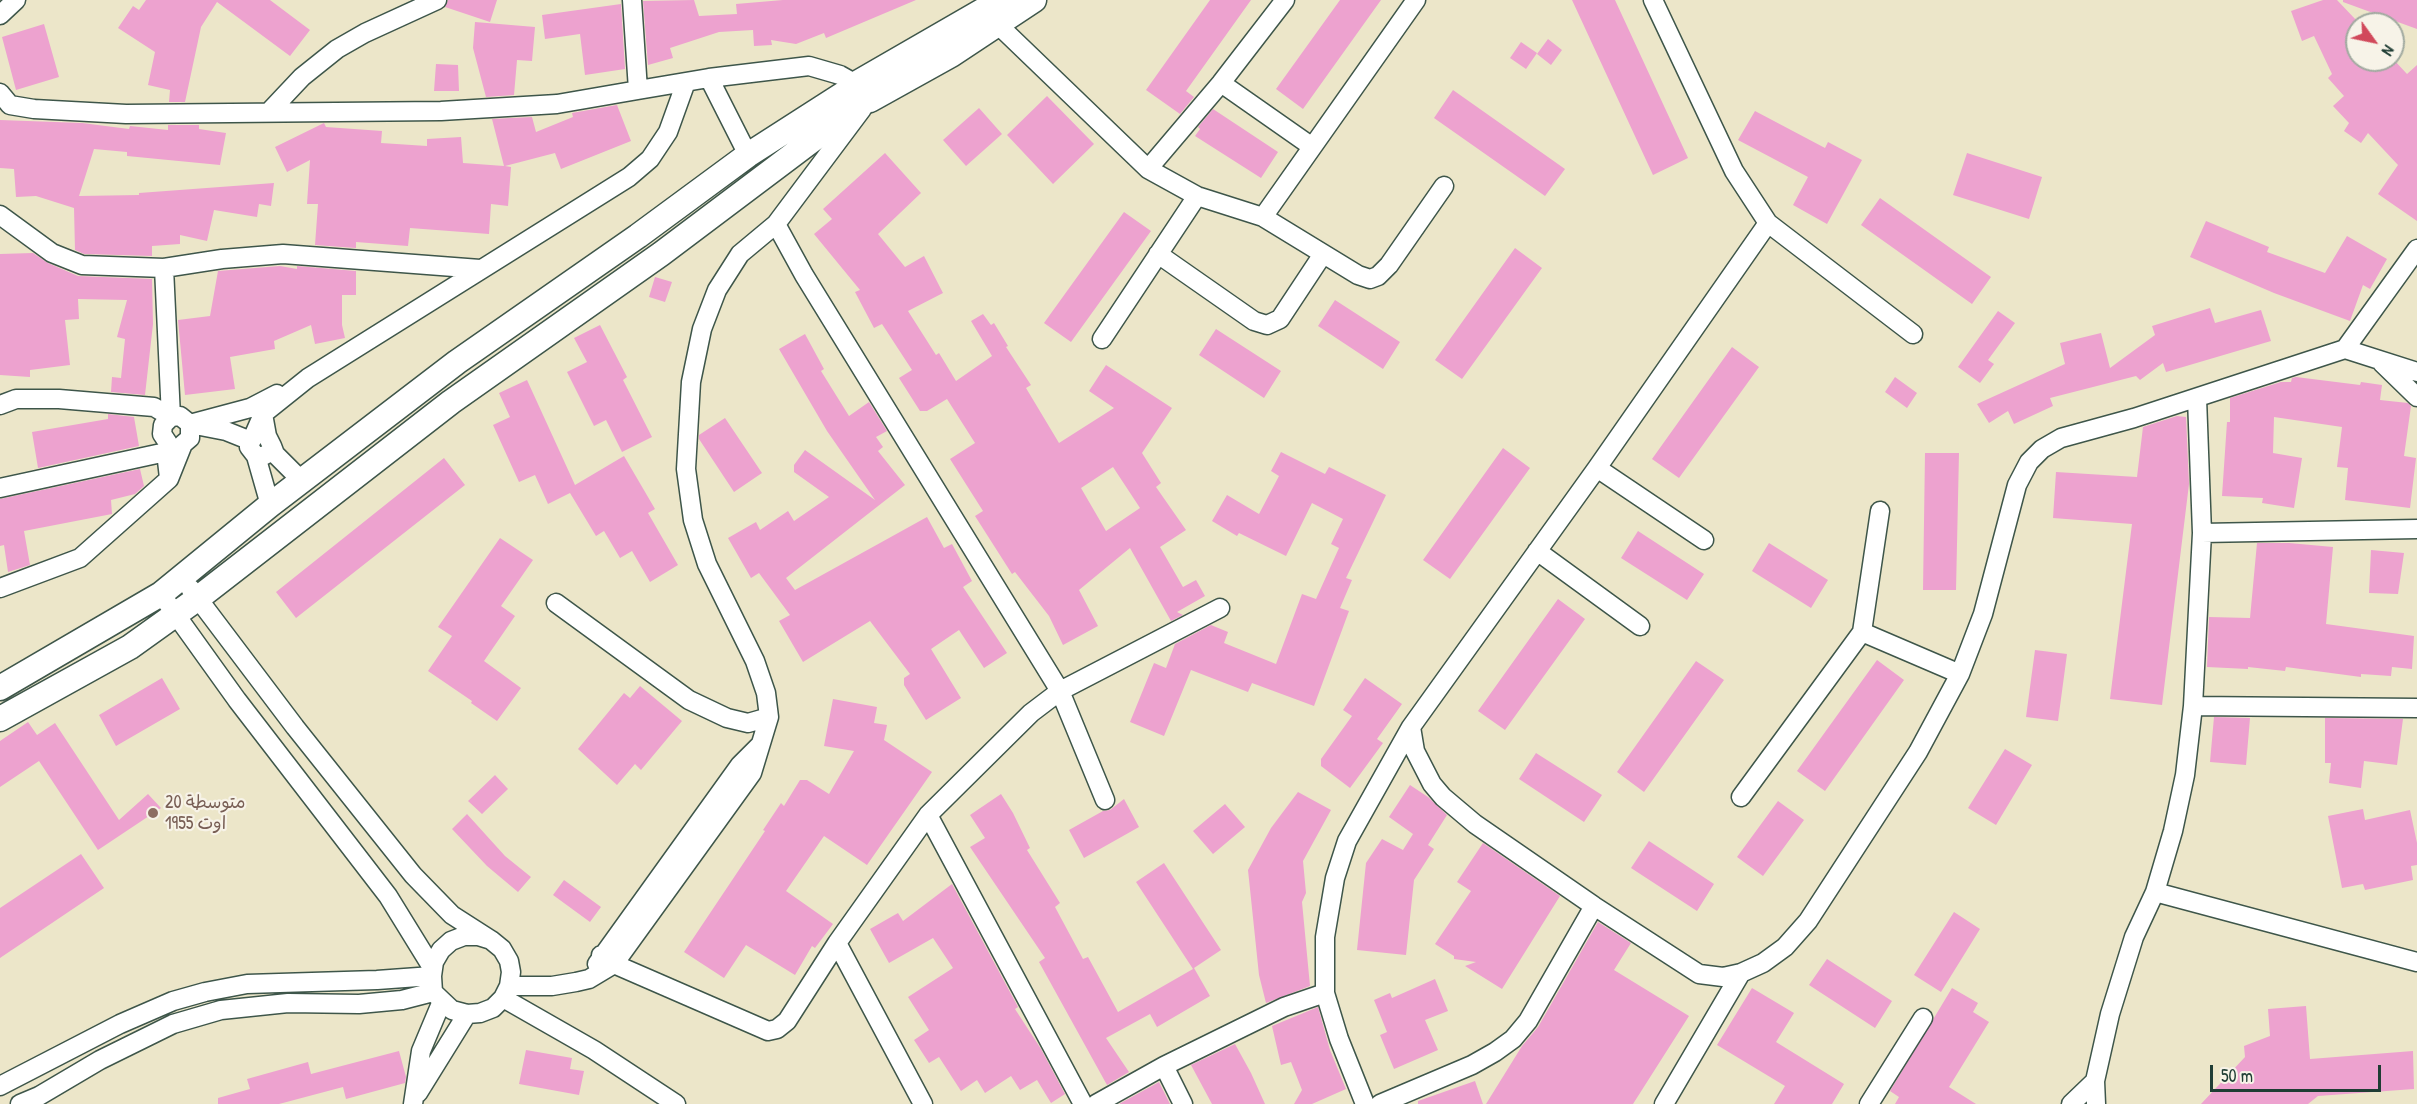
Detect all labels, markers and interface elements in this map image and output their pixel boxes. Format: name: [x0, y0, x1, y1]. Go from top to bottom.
north arrow: [2345, 12, 2405, 72]
text: N: [2377, 41, 2400, 60]
place label: متوسطة 20 اوت 1955: [165, 792, 245, 834]
marker: متوسطة 20 اوت 1955: [146, 806, 160, 820]
scale bar: [2213, 1053, 2384, 1091]
text: 50 m: [2221, 1063, 2253, 1088]

